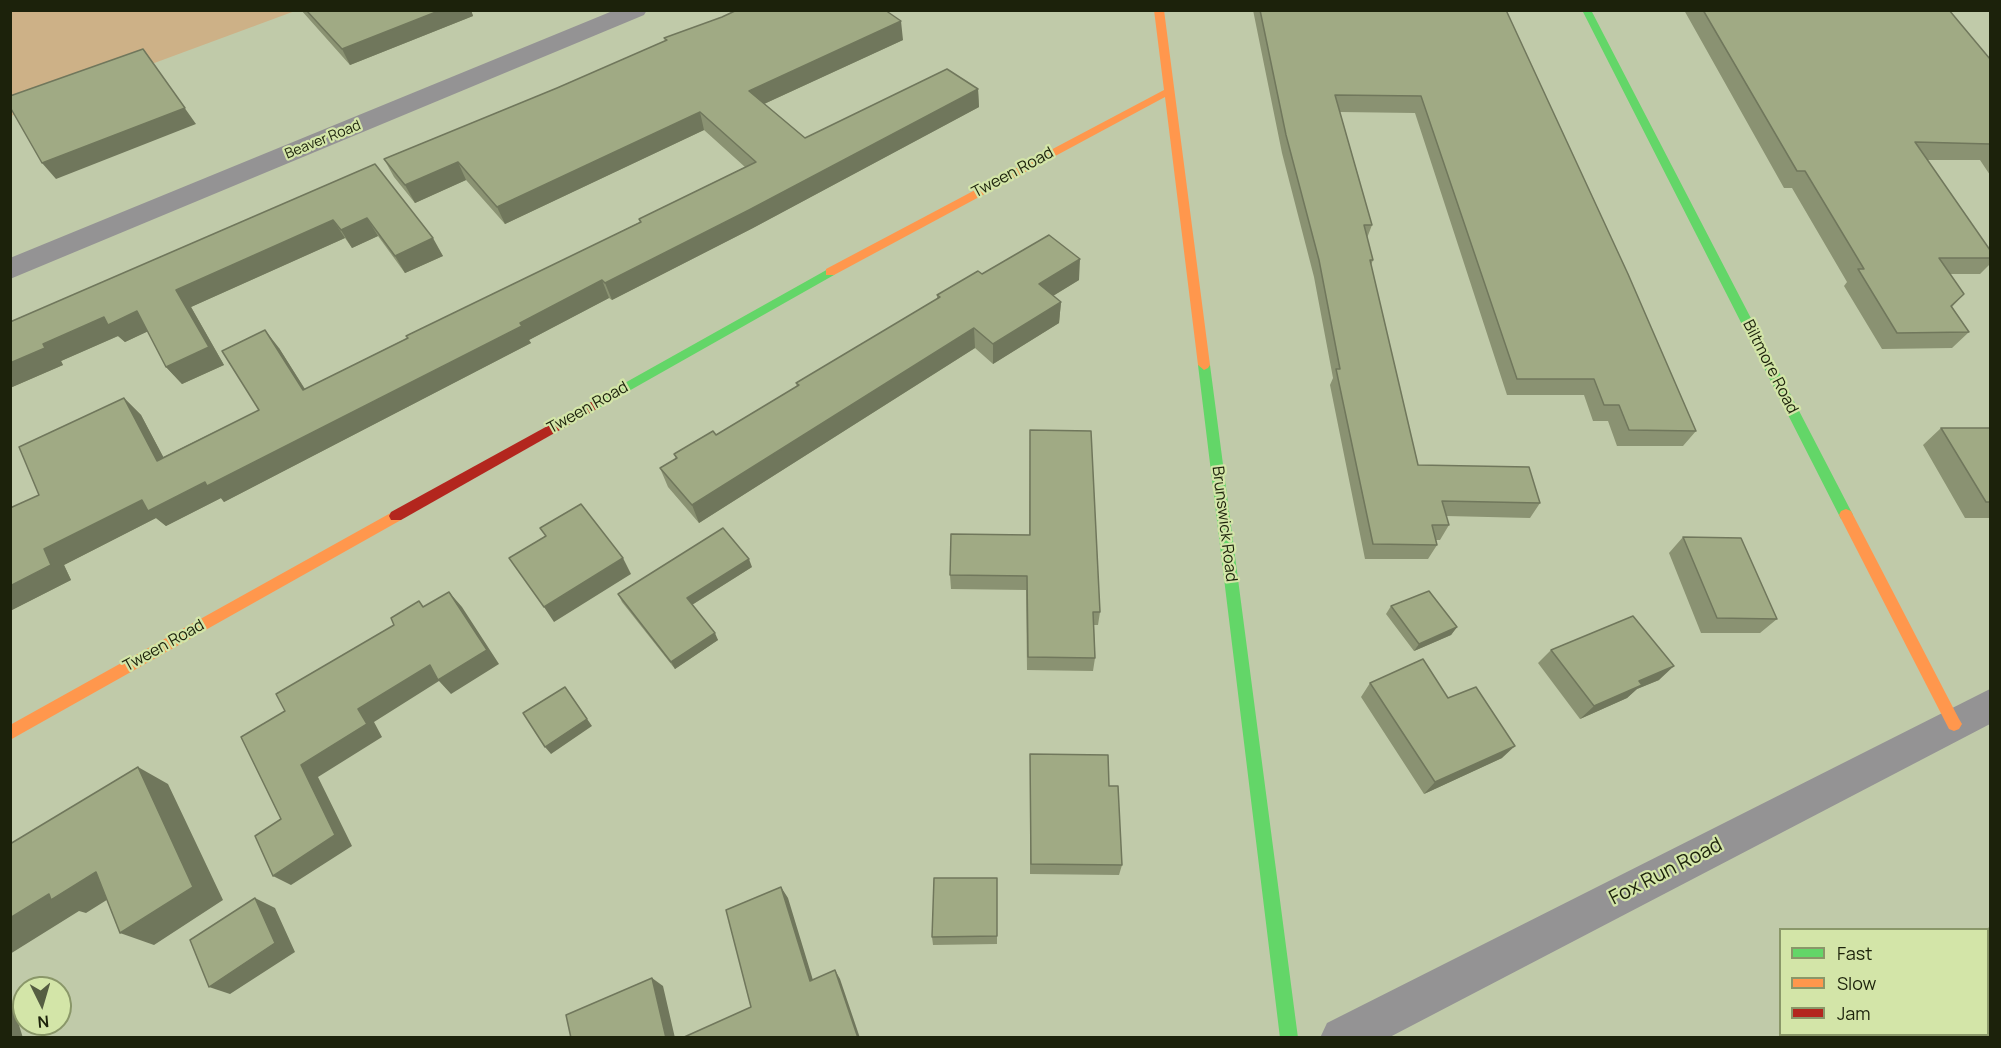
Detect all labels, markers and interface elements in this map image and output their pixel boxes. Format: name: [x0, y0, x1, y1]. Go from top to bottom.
street label: Beaver Road: [283, 117, 363, 163]
street label: Tween Road: [969, 143, 1057, 203]
street label: Biltmore Road: [1738, 317, 1802, 417]
street label: Tween Road: [544, 378, 632, 438]
street label: Brunswick Road: [1207, 465, 1241, 583]
street label: Tween Road: [120, 616, 208, 676]
street label: Fox Run Road: [1605, 833, 1727, 911]
legend: [1779, 928, 1989, 1036]
text: Fast: [1837, 941, 1872, 965]
text: Slow: [1837, 971, 1876, 995]
north arrow: [12, 976, 72, 1036]
text: Jam: [1837, 1001, 1871, 1025]
text: N: [37, 1010, 50, 1033]

